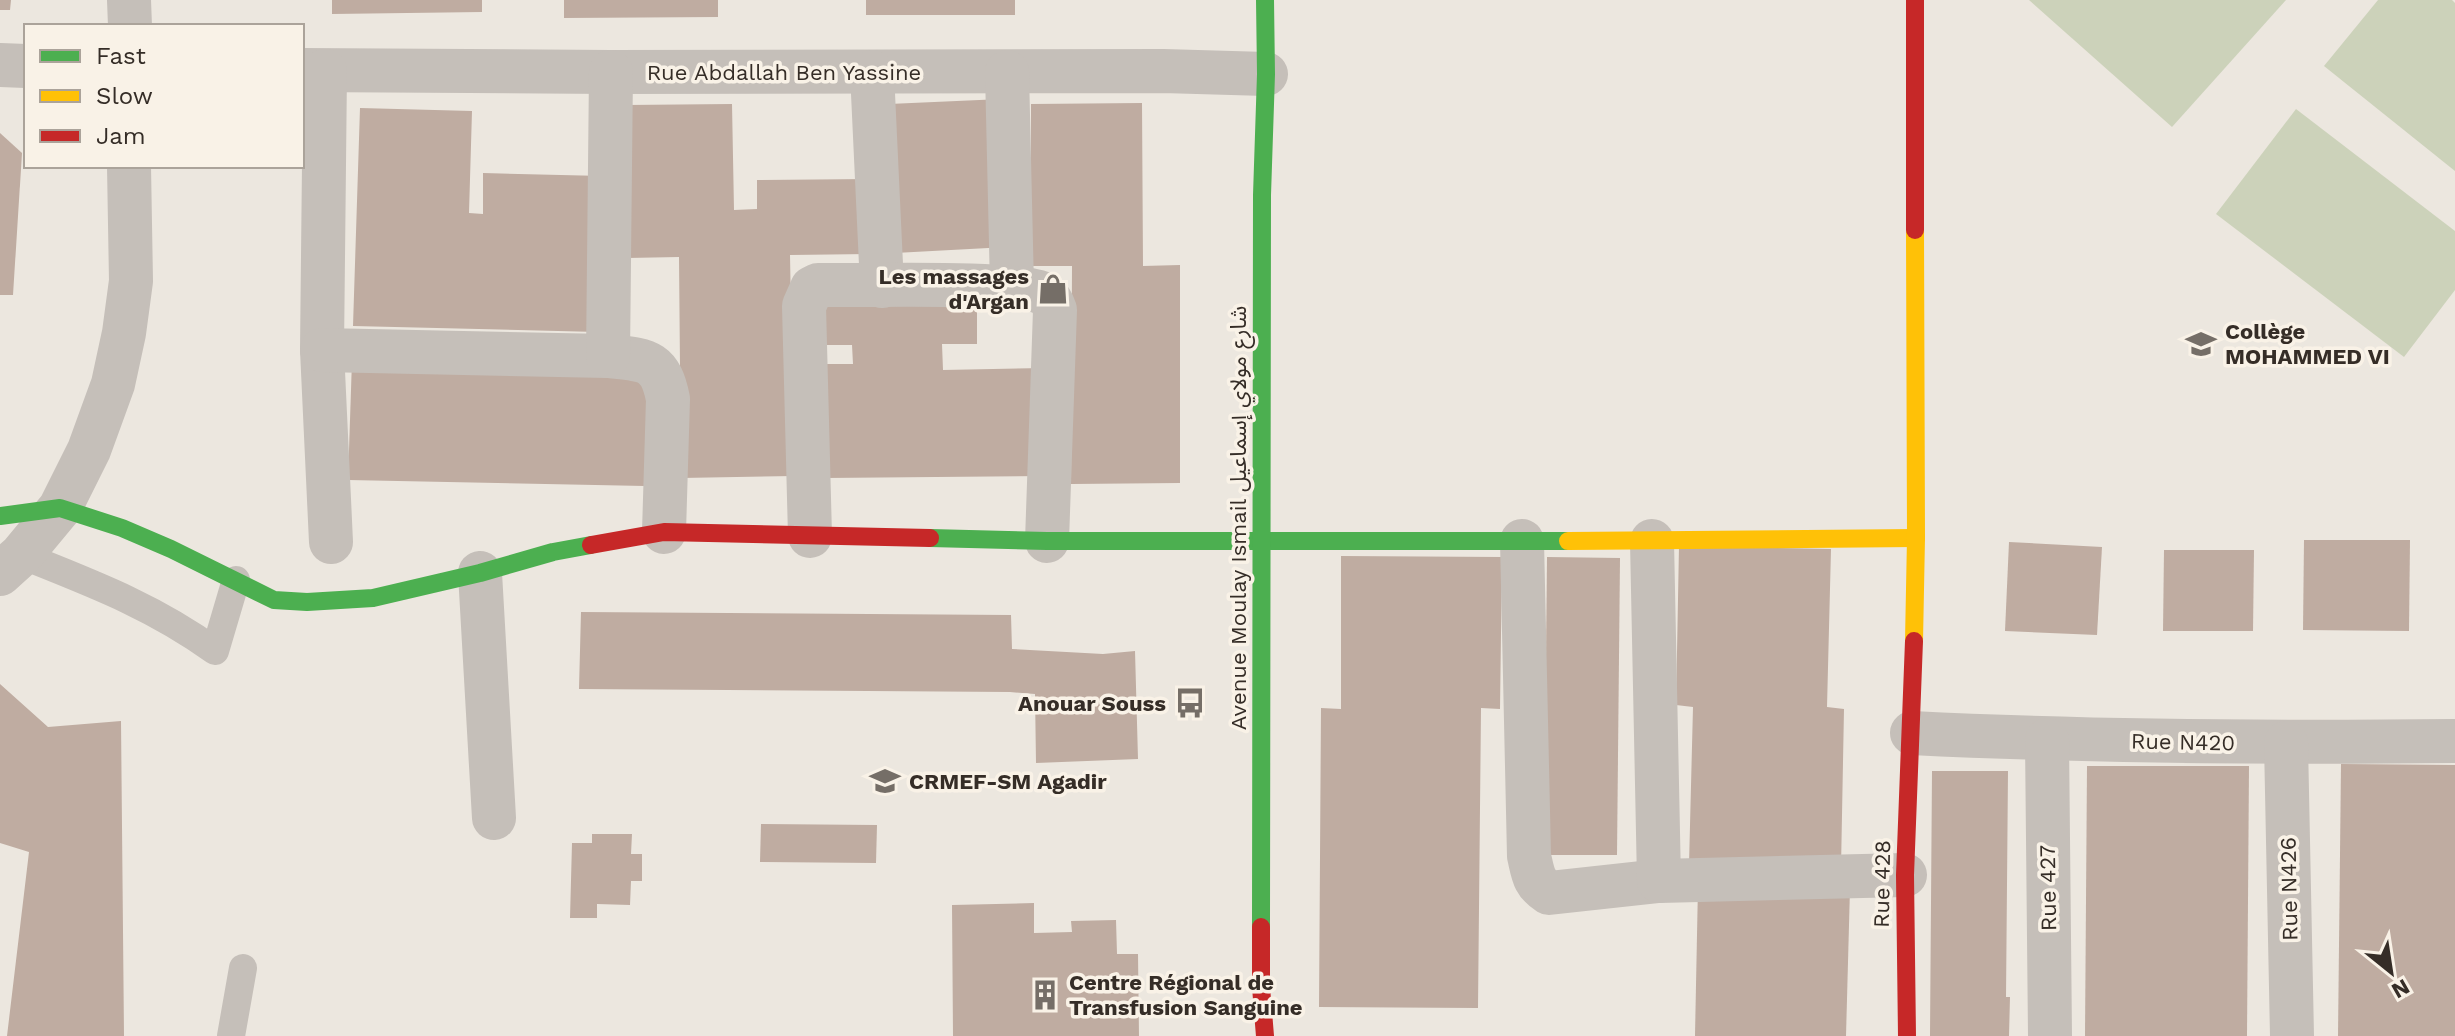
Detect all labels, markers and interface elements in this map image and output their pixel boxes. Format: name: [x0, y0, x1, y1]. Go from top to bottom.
legend: [24, 24, 304, 168]
text: Fast: [96, 42, 146, 70]
street label: Rue Abdallah Ben Yassine: [647, 60, 921, 85]
text: Slow: [96, 82, 153, 110]
text: Jam: [96, 122, 146, 150]
place label: Les massages d'Argan: [879, 264, 1029, 314]
shop icon: Les massages d'Argan: [1036, 272, 1070, 306]
street label: Avenue Moulay Ismail شارع مولاي إسماعيل: [1226, 306, 1255, 730]
place label: Collège MOHAMMED VI: [2225, 319, 2390, 369]
school or university icon: Collège MOHAMMED VI: [2184, 327, 2218, 361]
bus stop icon: Anouar Souss: [1173, 686, 1207, 720]
place label: Anouar Souss: [1018, 691, 1166, 716]
street label: Rue N420: [2131, 729, 2235, 755]
school or university icon: CRMEF-SM Agadir: [868, 764, 902, 798]
place label: CRMEF-SM Agadir: [909, 769, 1107, 794]
street label: Rue N426: [2276, 837, 2302, 941]
street label: Rue 428: [1869, 840, 1895, 928]
street label: Rue 427: [2035, 845, 2061, 931]
north arrow: [2351, 932, 2431, 1012]
place label: Centre Régional de Transfusion Sanguine: [1069, 970, 1303, 1020]
text: N: [2387, 974, 2414, 1004]
building icon: Centre Régional de Transfusion Sanguine: [1028, 978, 1062, 1012]

